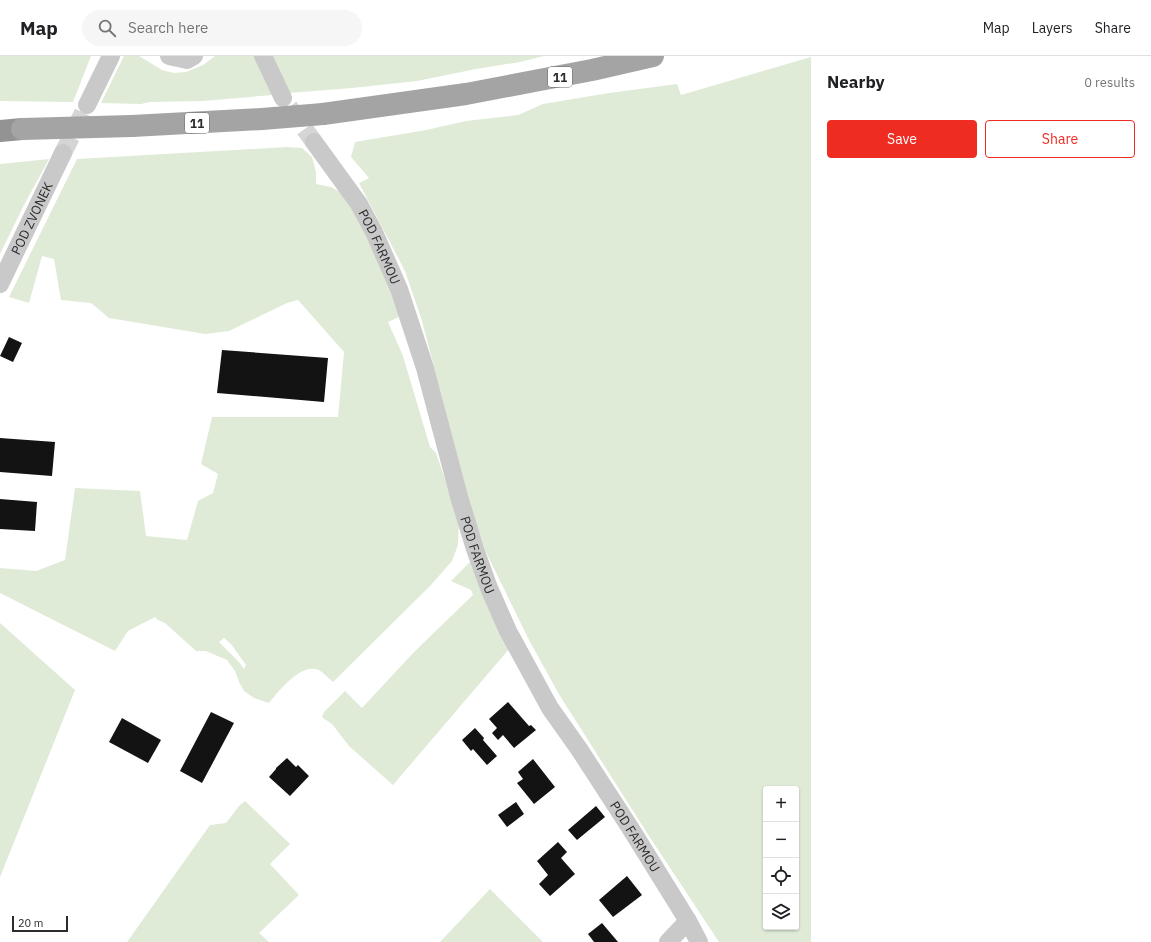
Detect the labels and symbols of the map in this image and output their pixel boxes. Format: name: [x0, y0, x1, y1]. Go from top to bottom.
road number: 11: [548, 67, 572, 87]
road number: 11: [185, 113, 209, 133]
street label: POD ZVONEK: [7, 179, 56, 257]
street label: POD FARMOU: [355, 206, 404, 287]
street label: POD FARMOU: [457, 514, 499, 596]
street label: POD FARMOU: [606, 798, 664, 875]
scale bar: [12, 914, 68, 933]

